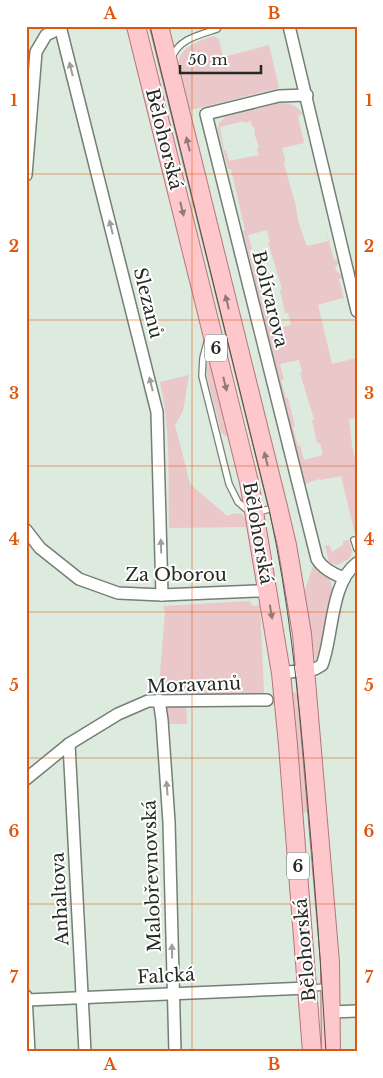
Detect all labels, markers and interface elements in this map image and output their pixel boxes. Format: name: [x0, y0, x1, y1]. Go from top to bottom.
text: A: [103, 3, 118, 23]
text: B: [268, 3, 281, 23]
scale bar: [180, 42, 262, 74]
text: 50 m: [188, 50, 228, 69]
one-way arrow: [66, 62, 74, 77]
street label: Bělohorská: [141, 86, 187, 192]
text: 1: [11, 90, 18, 110]
text: 1: [366, 90, 373, 110]
one-way arrow: [184, 136, 192, 151]
one-way arrow: [178, 202, 186, 217]
one-way arrow: [106, 219, 114, 234]
text: 2: [9, 236, 19, 256]
text: 2: [364, 236, 374, 256]
street label: Bolívarova: [247, 248, 293, 350]
street label: Slezanů: [129, 265, 167, 341]
one-way arrow: [223, 294, 231, 309]
road number: 6: [205, 334, 227, 362]
one-way arrow: [146, 377, 154, 392]
one-way arrow: [221, 377, 229, 392]
text: 3: [9, 383, 19, 403]
text: 3: [364, 383, 374, 403]
one-way arrow: [262, 452, 270, 467]
street label: Bělohorská: [238, 480, 278, 586]
text: 4: [9, 529, 19, 549]
text: 4: [364, 529, 374, 549]
one-way arrow: [157, 538, 165, 554]
street label: Za Oborou: [125, 564, 227, 586]
one-way arrow: [268, 604, 276, 620]
street label: Moravanů: [146, 672, 242, 698]
text: 5: [9, 675, 19, 695]
text: 5: [364, 675, 374, 695]
one-way arrow: [162, 780, 170, 796]
street label: Malobřevnovská: [138, 800, 166, 952]
text: 6: [9, 821, 20, 841]
text: 6: [364, 821, 375, 841]
street label: Anhaltova: [47, 852, 73, 947]
road number: 6: [287, 852, 309, 879]
street label: Bělohorská: [290, 897, 320, 1003]
one-way arrow: [168, 942, 176, 958]
street label: Falcká: [136, 963, 196, 989]
text: 7: [10, 967, 19, 987]
text: 7: [365, 967, 374, 987]
text: A: [103, 1054, 118, 1074]
text: B: [268, 1054, 281, 1074]

